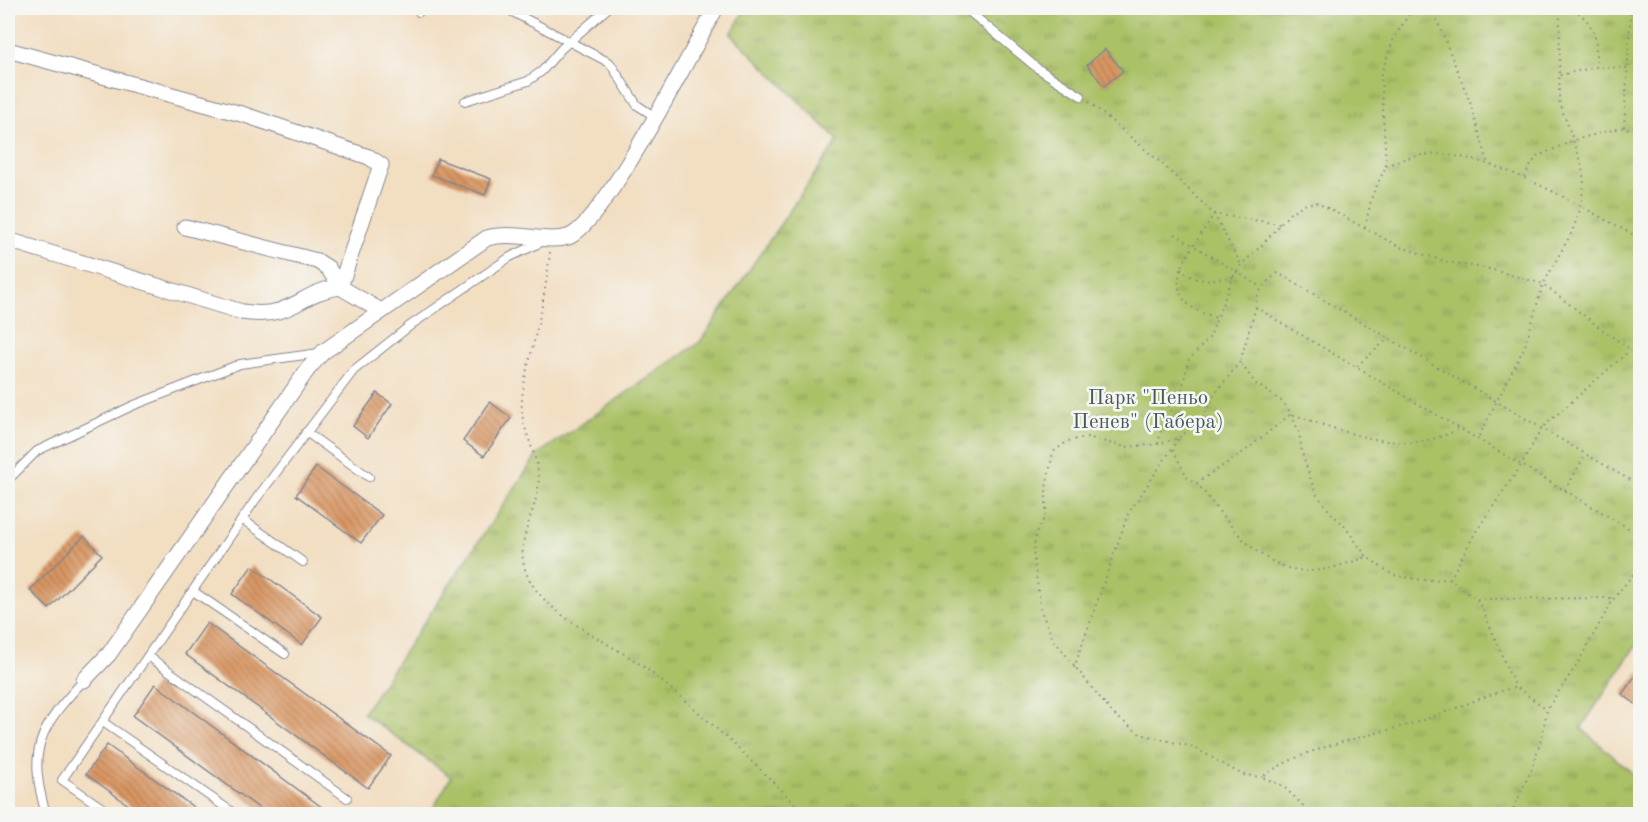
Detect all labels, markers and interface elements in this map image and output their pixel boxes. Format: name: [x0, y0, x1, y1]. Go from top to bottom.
park label: Парк "Пеньо Пенев" (Габера): [1072, 388, 1224, 433]

